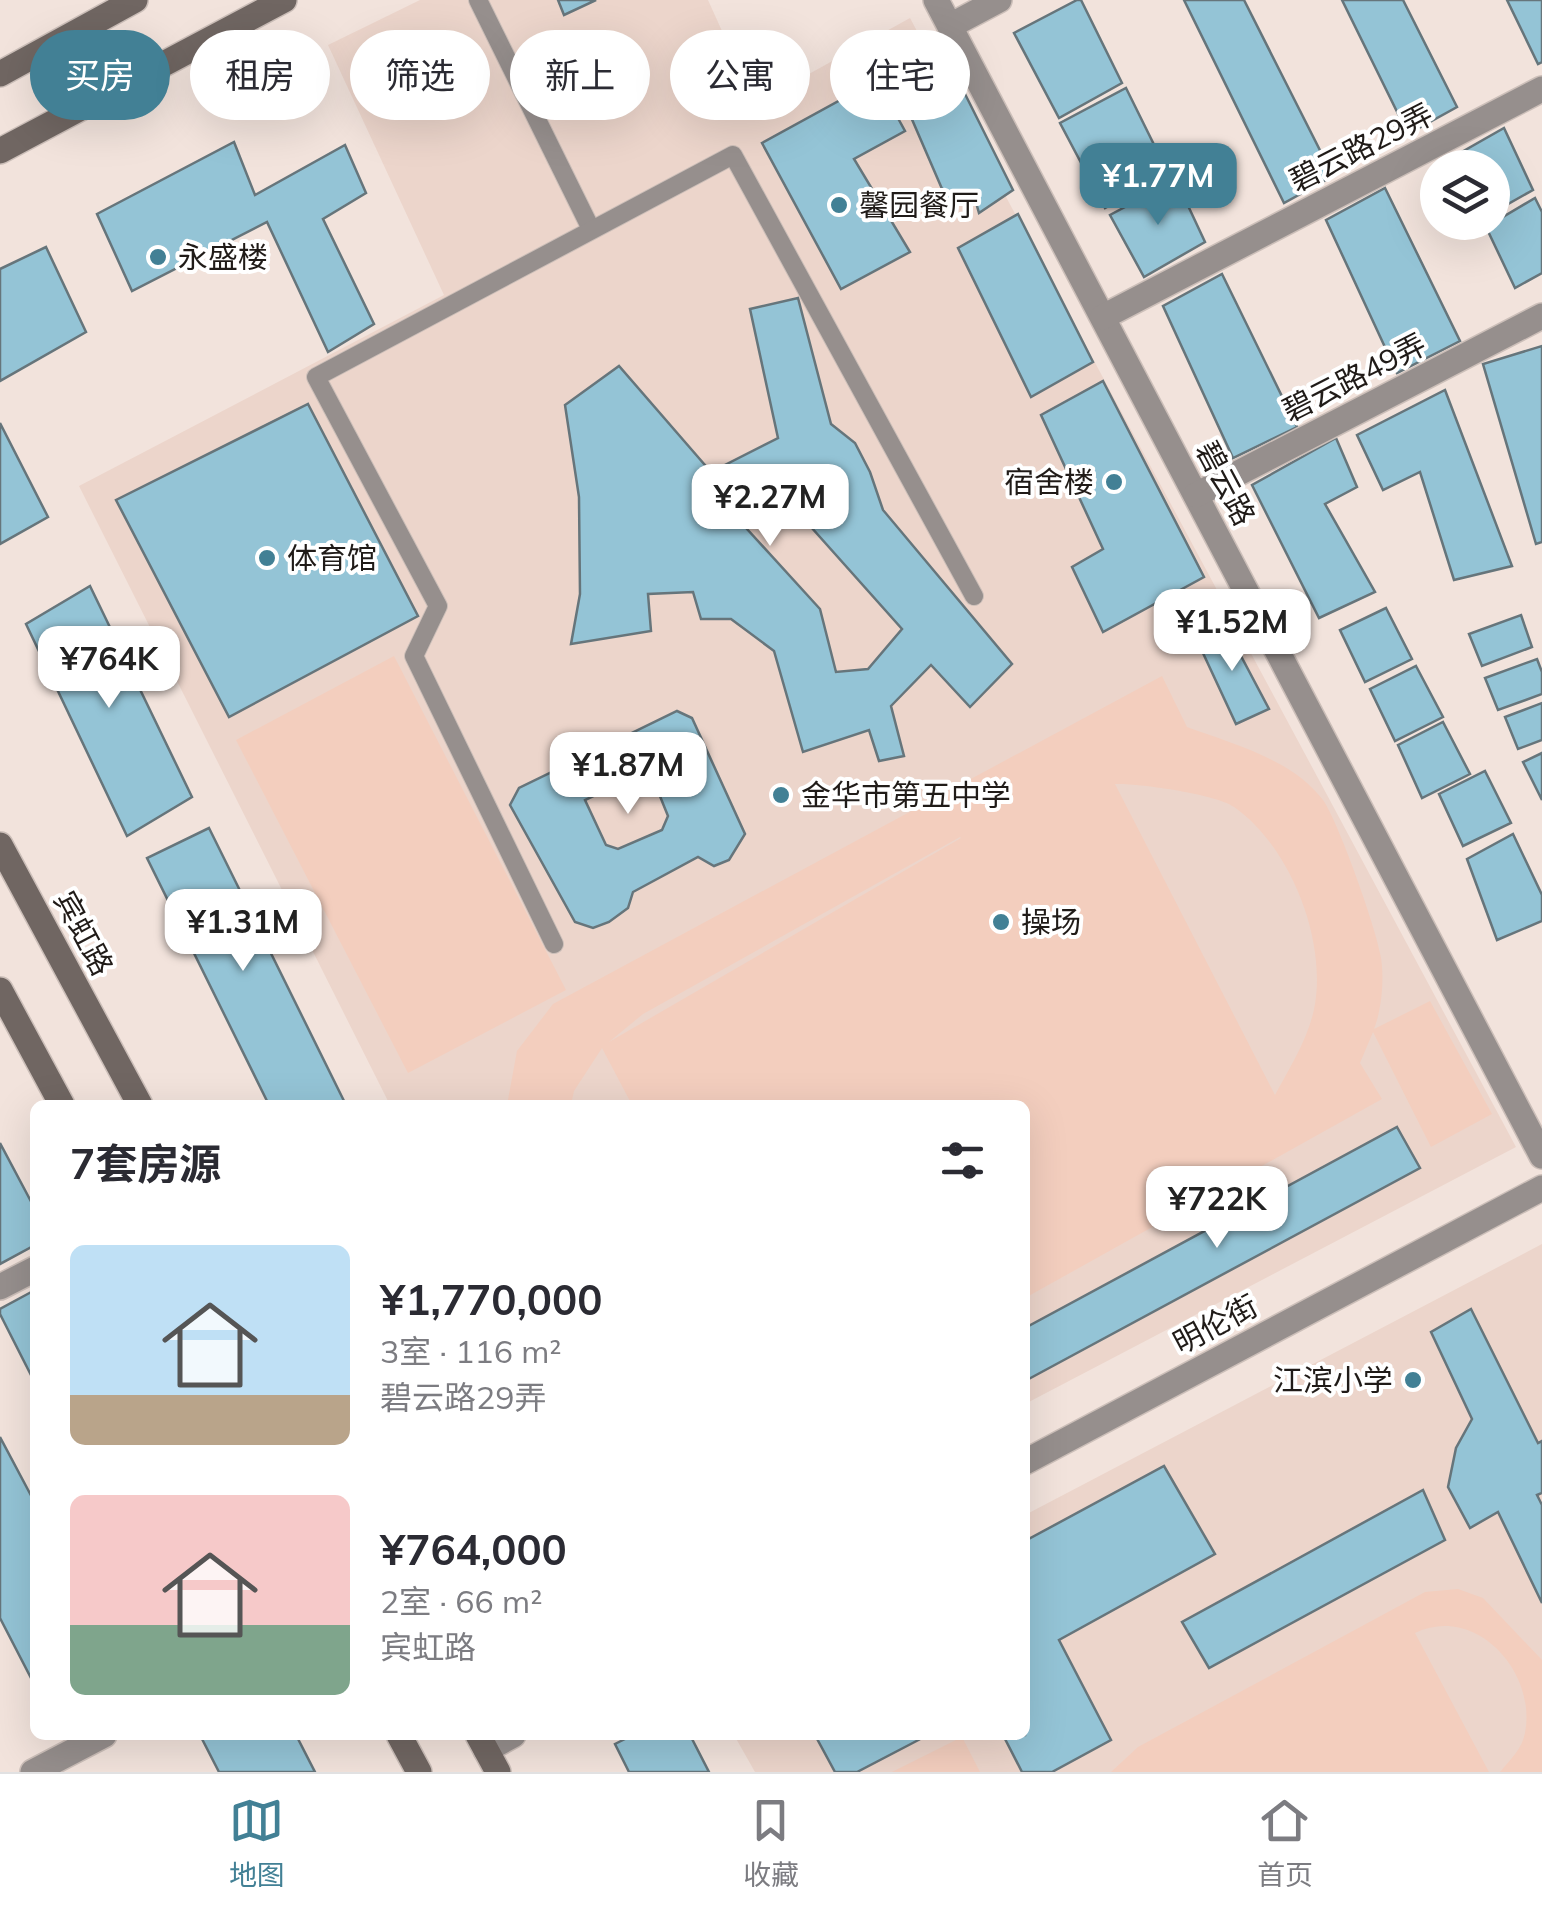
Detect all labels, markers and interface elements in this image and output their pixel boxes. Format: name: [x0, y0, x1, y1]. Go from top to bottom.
chip: 买房: [30, 30, 170, 120]
chip: 租房: [190, 30, 330, 120]
chip: 筛选: [350, 30, 490, 120]
chip: 新上: [510, 30, 650, 120]
chip: 公寓: [670, 30, 810, 120]
chip: 住宅: [830, 30, 970, 120]
street label: 碧云路29弄: [1283, 95, 1439, 199]
pin: ¥1.77M: [1077, 143, 1239, 228]
map controls: [1420, 150, 1510, 240]
button: layers: [1420, 150, 1510, 240]
text: ¥1.77M: [1102, 155, 1214, 195]
place label: 馨园餐厅: [859, 186, 979, 224]
marker: 馨园餐厅: [828, 194, 850, 216]
place label: 永盛楼: [178, 238, 268, 276]
marker: 永盛楼: [147, 246, 169, 268]
street label: 碧云路49弄: [1276, 325, 1432, 429]
street label: 碧云路: [1188, 434, 1264, 532]
place label: 宿舍楼: [1004, 463, 1094, 501]
pin: ¥2.27M: [689, 464, 851, 549]
marker: 宿舍楼: [1103, 471, 1125, 493]
text: ¥2.27M: [714, 476, 826, 516]
place label: 体育馆: [287, 539, 377, 577]
marker: 体育馆: [256, 547, 278, 569]
pin: ¥1.52M: [1151, 589, 1313, 674]
text: ¥1.52M: [1176, 601, 1288, 641]
pin: ¥764K: [39, 626, 179, 711]
text: ¥764K: [60, 638, 158, 678]
pin: ¥1.87M: [547, 732, 709, 817]
text: ¥1.87M: [572, 744, 684, 784]
place label: 金华市第五中学: [801, 776, 1011, 814]
marker: 金华市第五中学: [770, 784, 792, 806]
street label: 宾虹路: [46, 884, 122, 982]
pin: ¥1.31M: [162, 889, 324, 974]
text: ¥1.31M: [187, 901, 299, 941]
place label: 操场: [1021, 903, 1081, 941]
marker: 操场: [990, 911, 1012, 933]
icon: filters: [935, 1133, 990, 1188]
text: 7套房源: [70, 1137, 221, 1190]
pin: ¥722K: [1147, 1166, 1287, 1251]
text: ¥722K: [1168, 1178, 1266, 1218]
text: ¥1,770,000: [380, 1273, 602, 1326]
icon: home: [150, 1285, 270, 1405]
street label: 明伦街: [1166, 1286, 1264, 1362]
text: 3室 · 116 m²: [380, 1331, 562, 1371]
place label: 江滨小学: [1273, 1361, 1393, 1399]
marker: 江滨小学: [1402, 1369, 1424, 1391]
text: 碧云路29弄: [380, 1377, 546, 1417]
text: ¥764,000: [380, 1523, 567, 1576]
icon: home: [150, 1535, 270, 1655]
text: 2室 · 66 m²: [380, 1581, 542, 1621]
text: 宾虹路: [380, 1627, 476, 1667]
tab: 地图: [229, 1793, 285, 1893]
tab: 收藏: [743, 1793, 799, 1893]
tab: 首页: [1257, 1793, 1313, 1893]

